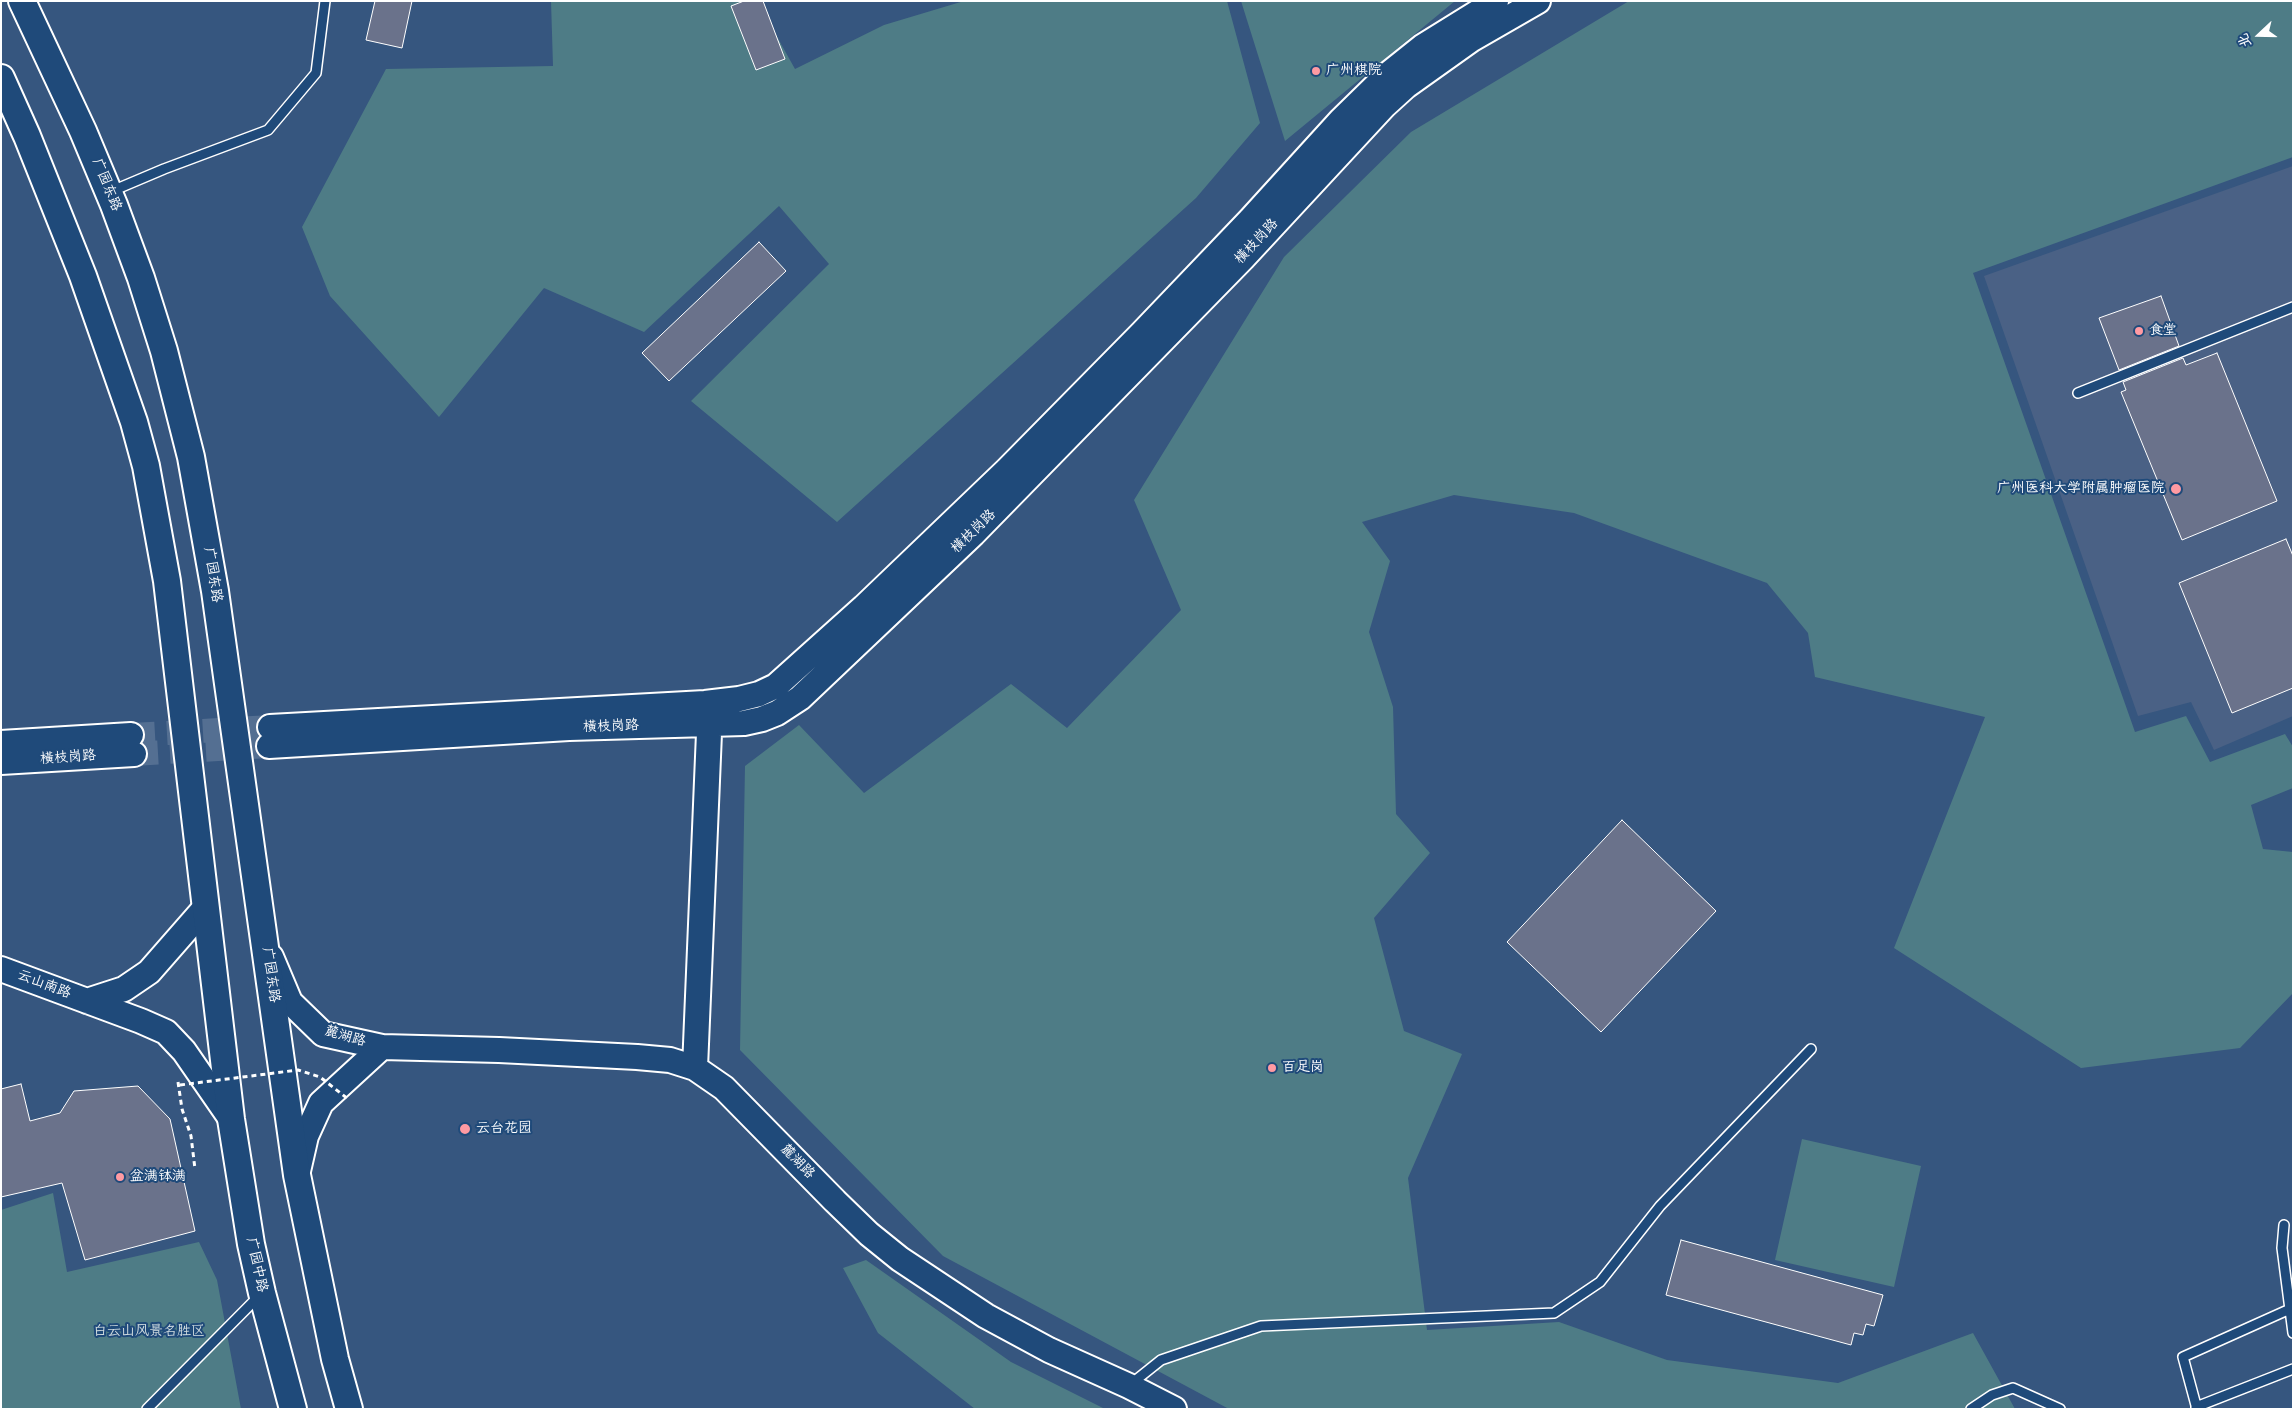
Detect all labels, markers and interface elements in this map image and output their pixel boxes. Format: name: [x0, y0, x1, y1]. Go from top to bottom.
north arrow: [2234, 10, 2284, 60]
text: 北: [2233, 30, 2257, 50]
place label: 广州棋院: [1326, 63, 1382, 79]
marker: 广州棋院: [1310, 65, 1322, 77]
street label: 广园东路: [88, 156, 124, 214]
street label: 横枝岗路: [1232, 216, 1282, 268]
place label: 食堂: [2149, 323, 2177, 339]
marker: 食堂: [2133, 325, 2145, 337]
place label: 广州医科大学附属肿瘤医院: [1997, 481, 2165, 497]
marker: 广州医科大学附属肿瘤医院: [2169, 482, 2183, 496]
street label: 横枝岗路: [948, 507, 1000, 557]
street label: 广园东路: [199, 546, 225, 604]
street label: 横枝岗路: [583, 718, 639, 736]
street label: 横枝岗路: [39, 748, 97, 768]
street label: 广园东路: [258, 946, 282, 1004]
street label: 云山南路: [15, 967, 73, 1003]
street label: 麓湖路: [322, 1023, 368, 1051]
place label: 百足岗: [1282, 1060, 1324, 1076]
marker: 百足岗: [1266, 1062, 1278, 1074]
place label: 云台花园: [476, 1121, 532, 1137]
marker: 云台花园: [458, 1122, 472, 1136]
street label: 麓湖路: [776, 1141, 818, 1183]
place label: 盆满钵满: [130, 1169, 186, 1185]
marker: 盆满钵满: [114, 1171, 126, 1183]
street label: 广园中路: [242, 1236, 270, 1294]
park label: 白云山风景名胜区: [93, 1324, 205, 1340]

